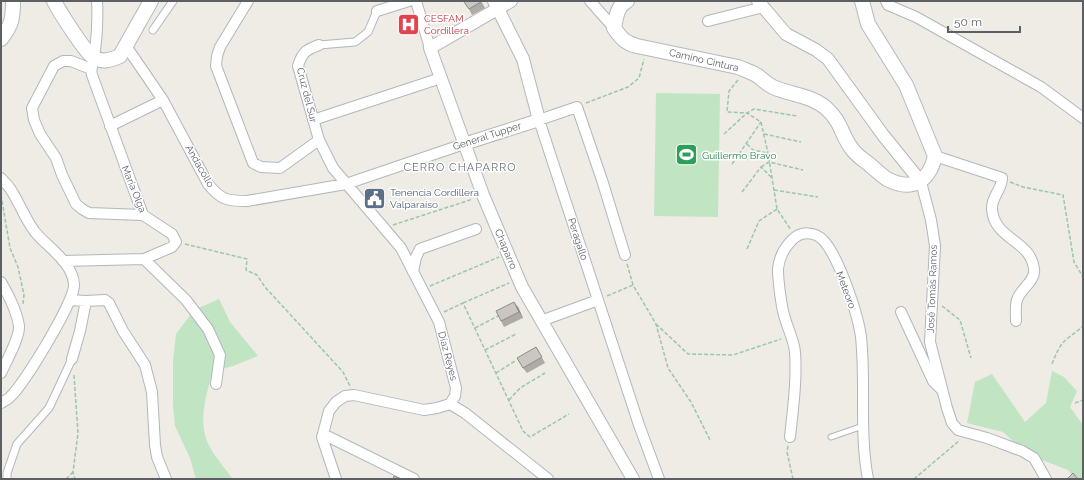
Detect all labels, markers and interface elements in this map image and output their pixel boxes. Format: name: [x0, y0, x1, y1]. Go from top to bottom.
scale bar: [948, 8, 1020, 34]
hospital icon: CESFAM Cordillera: [395, 11, 421, 37]
place label: CESFAM Cordillera: [424, 13, 469, 36]
text: 50 m: [954, 15, 982, 29]
street label: Camino Cintura: [668, 47, 740, 73]
street label: Cruz del Sur: [295, 66, 319, 124]
street label: General Tupper: [451, 120, 523, 152]
sports icon: Guillermo Bravo: [674, 142, 700, 168]
street label: Andacollo: [183, 143, 217, 189]
place label: Guillermo Bravo: [702, 150, 776, 161]
district label: CERRO CHAPARRO: [403, 161, 517, 174]
street label: María Olga: [120, 164, 148, 214]
public building icon: Tenencia Cordillera Valparaíso: [362, 185, 388, 211]
place label: Tenencia Cordillera Valparaíso: [390, 187, 479, 210]
street label: Peragallo: [566, 216, 590, 262]
street label: Chaparro: [493, 227, 519, 271]
street label: José Tomás Ramos: [925, 244, 939, 333]
street label: Meteoro: [834, 270, 858, 310]
street label: Díaz Reyes: [436, 330, 460, 382]

